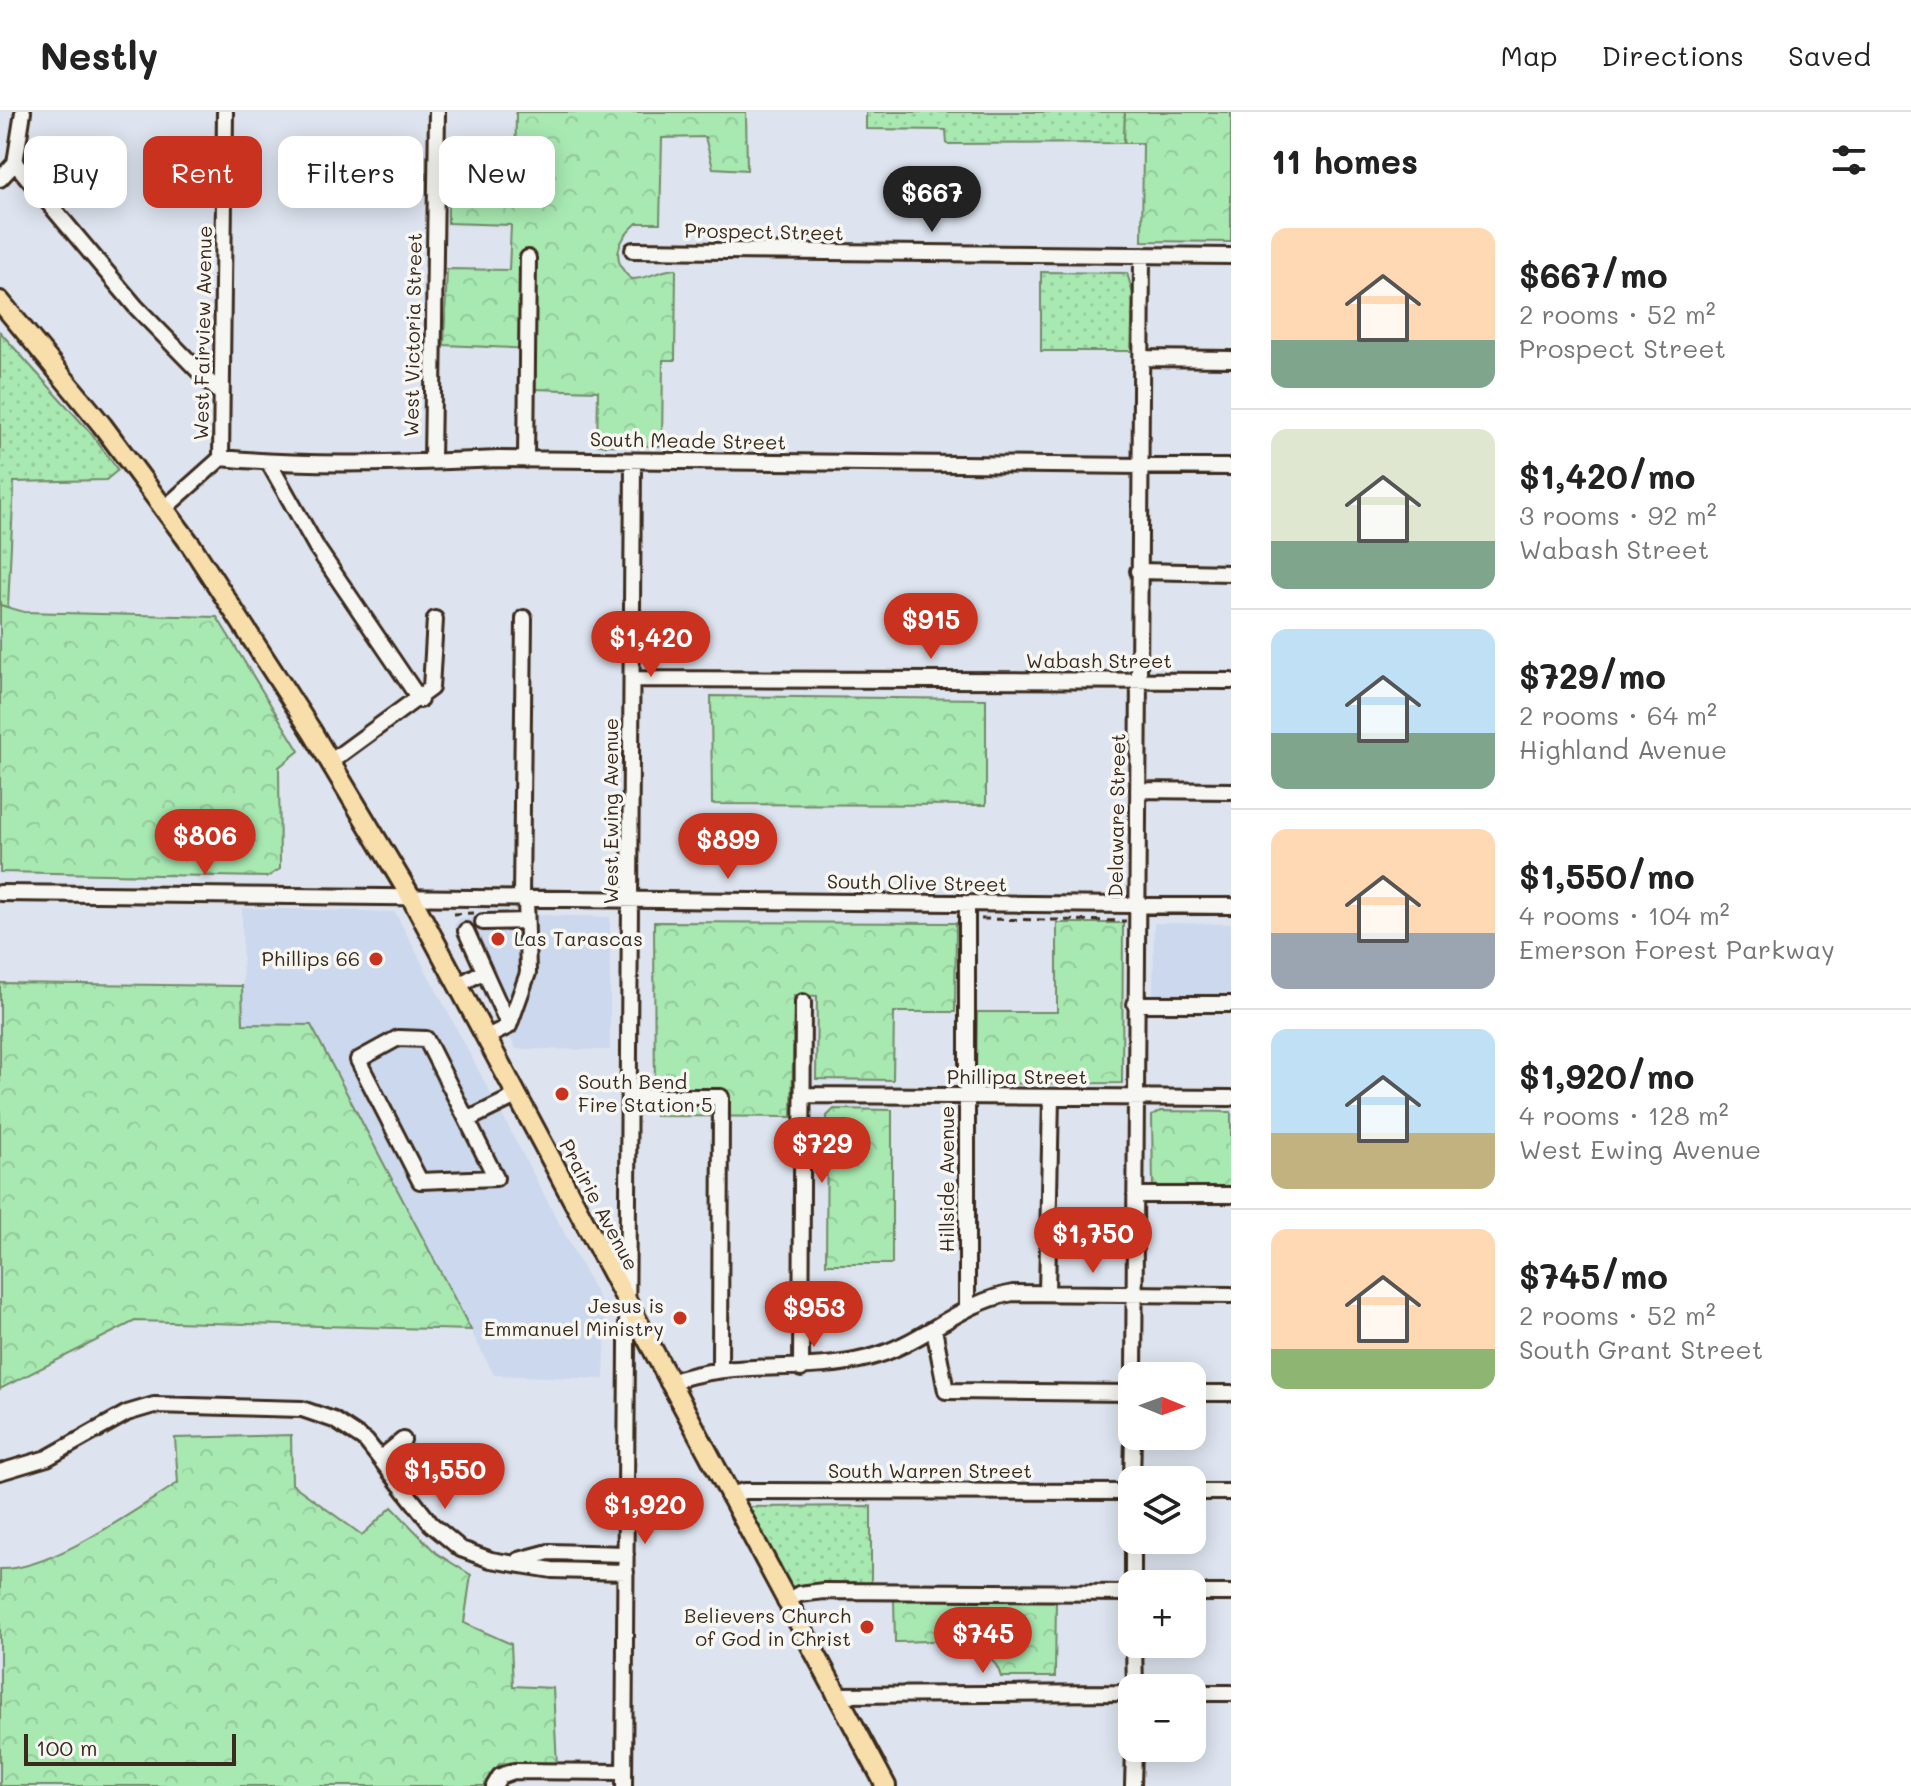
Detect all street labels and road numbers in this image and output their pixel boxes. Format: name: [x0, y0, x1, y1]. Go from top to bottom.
street label: Prospect Street: [684, 217, 844, 245]
street label: West Fairview Avenue: [187, 225, 217, 441]
street label: West Victoria Street: [397, 232, 427, 438]
street label: South Meade Street: [590, 425, 786, 455]
street label: Wabash Street: [1026, 647, 1172, 673]
street label: West Ewing Avenue: [597, 718, 623, 904]
street label: Delaware Street: [1102, 733, 1130, 897]
street label: South Olive Street: [827, 867, 1008, 897]
street label: Phillipa Street: [947, 1063, 1087, 1089]
street label: Hillside Avenue: [933, 1106, 959, 1252]
street label: Prairie Avenue: [554, 1134, 645, 1275]
street label: South Warren Street: [828, 1457, 1032, 1483]

